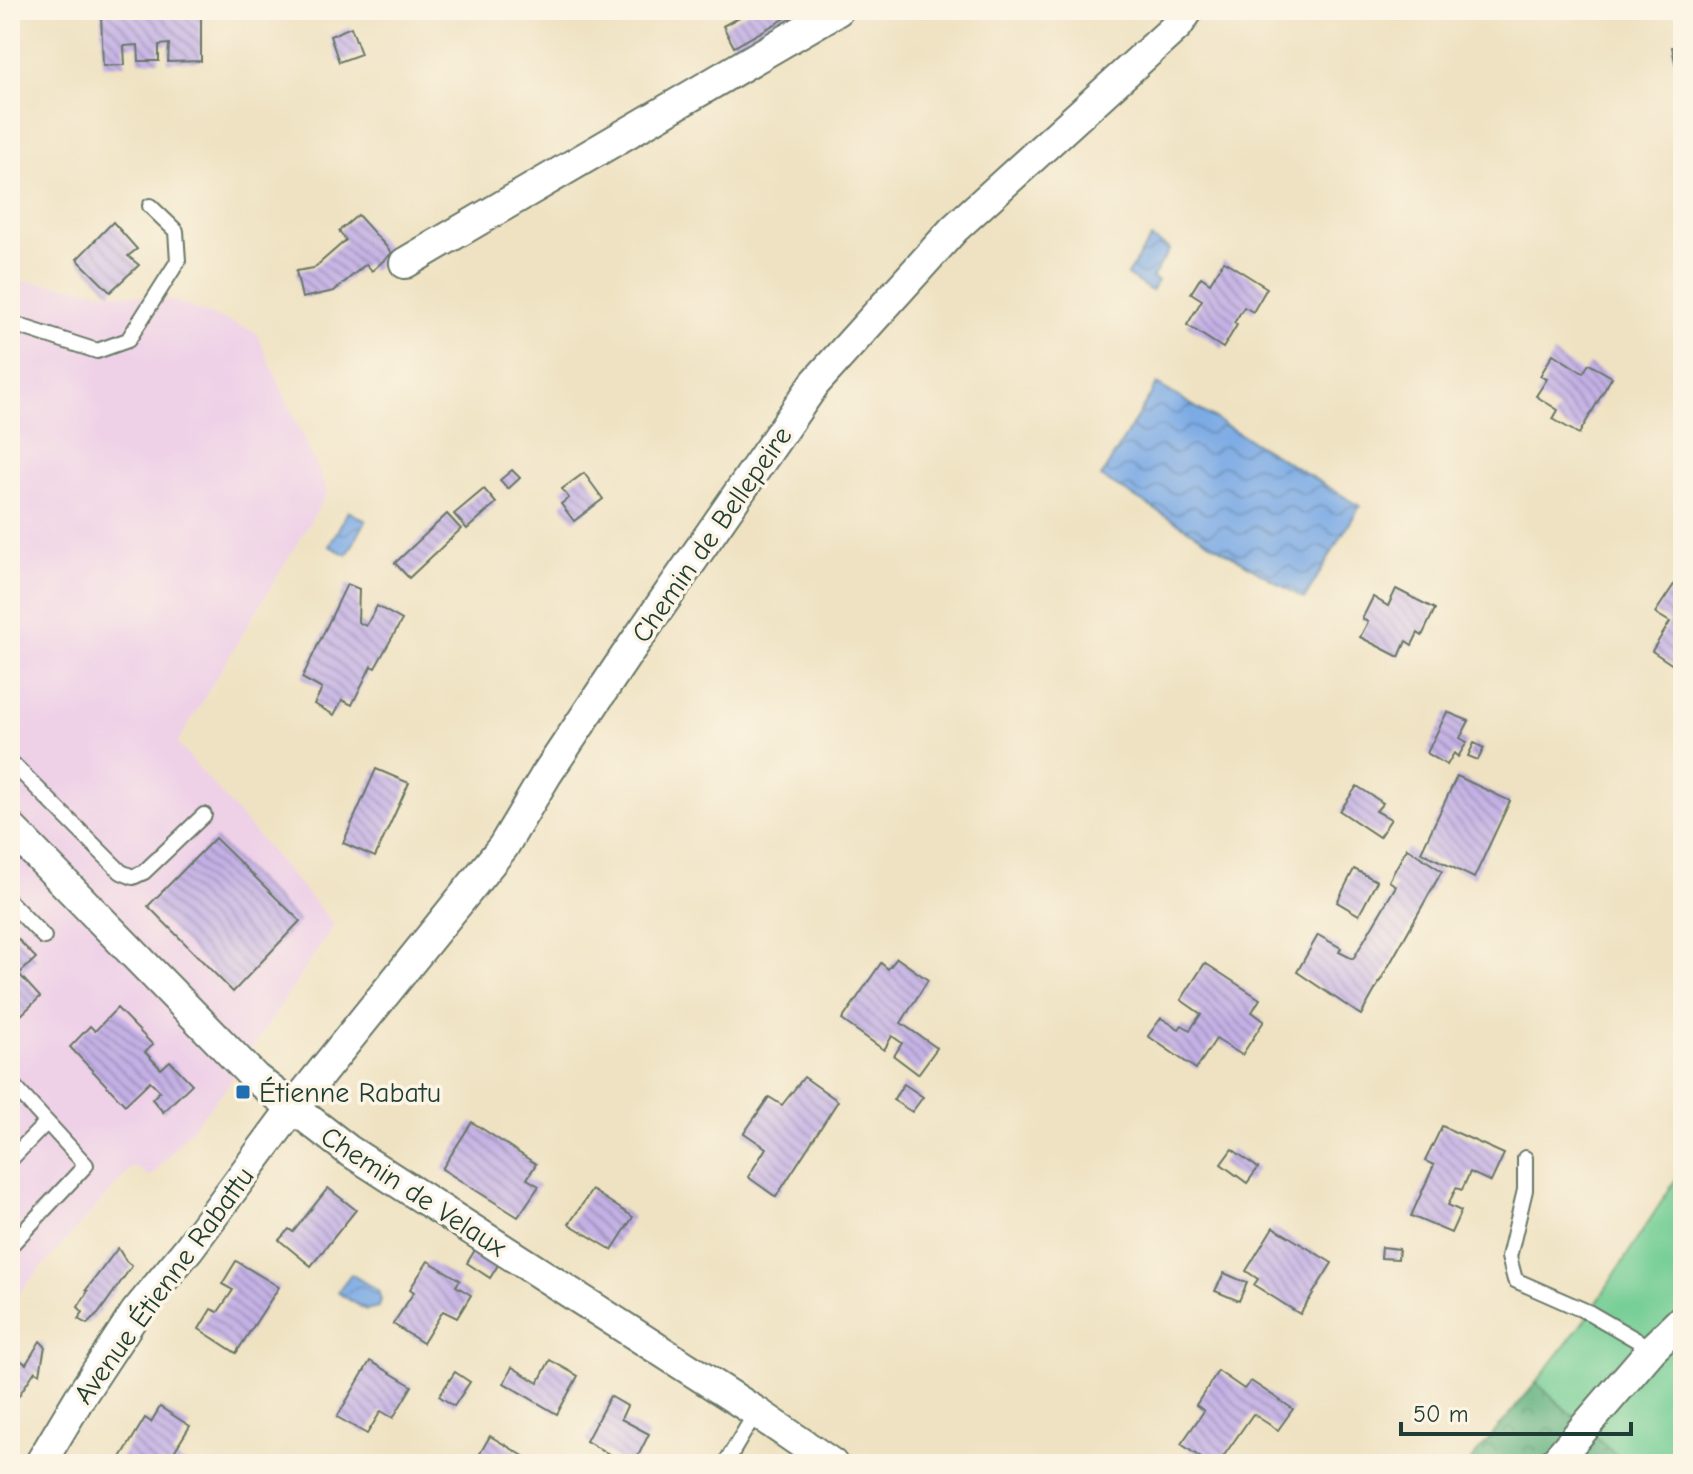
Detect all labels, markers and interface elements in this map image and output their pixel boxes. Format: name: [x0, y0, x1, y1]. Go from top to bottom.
street label: Chemin de Bellepeire: [625, 420, 798, 649]
place label: Étienne Rabatu: [259, 1076, 441, 1109]
marker: Étienne Rabatu: [234, 1083, 252, 1101]
street label: Chemin de Velaux: [315, 1120, 513, 1264]
street label: Avenue Étienne Rabattu: [66, 1160, 260, 1410]
scale bar: [1401, 1386, 1631, 1436]
text: 50 m: [1413, 1400, 1469, 1428]

